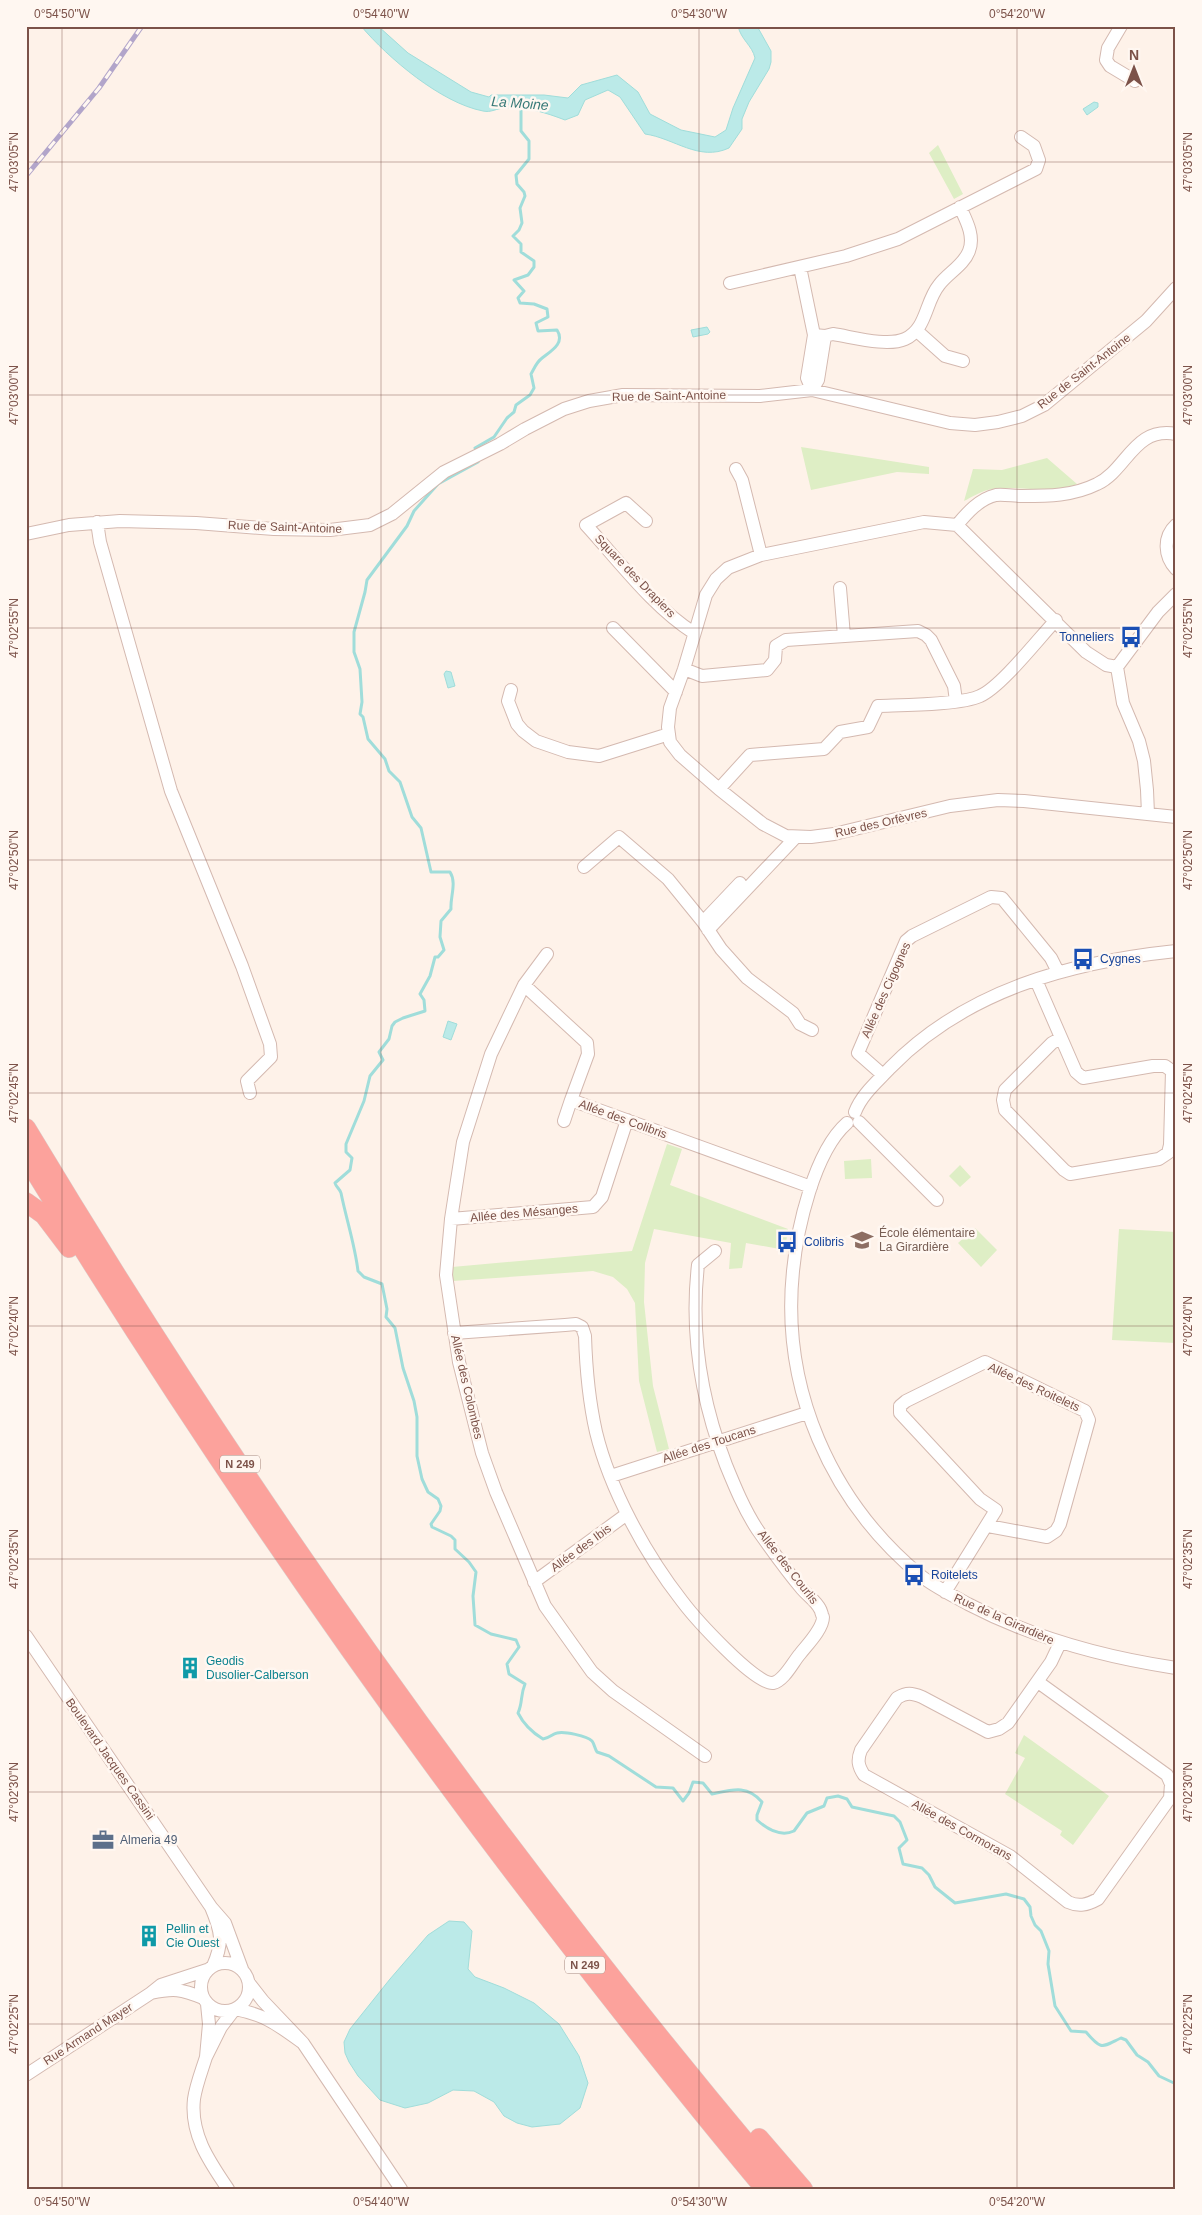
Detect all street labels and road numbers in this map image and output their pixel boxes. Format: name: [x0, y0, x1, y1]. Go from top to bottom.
street label: Rue de Saint-Antoine: [1035, 330, 1134, 412]
street label: Rue de Saint-Antoine: [612, 388, 726, 404]
street label: Rue de Saint-Antoine: [228, 518, 343, 536]
street label: Square des Drapiers: [592, 532, 678, 620]
street label: Rue des Orfèvres: [834, 806, 928, 840]
street label: Allée des Cigognes: [859, 940, 913, 1040]
street label: Allée des Colibris: [577, 1097, 669, 1141]
street label: Allée des Mésanges: [470, 1201, 578, 1225]
street label: Allée des Colombes: [448, 1333, 486, 1441]
street label: Allée des Roitelets: [986, 1360, 1082, 1414]
street label: Allée des Toucans: [661, 1422, 757, 1466]
road number: N 249: [220, 1456, 260, 1472]
street label: Allée des Ibis: [548, 1521, 614, 1575]
street label: Allée des Courlis: [755, 1527, 821, 1607]
street label: Rue de la Girardière: [952, 1591, 1056, 1648]
street label: Boulevard Jacques Cassini: [63, 1696, 157, 1822]
street label: Allée des Cormorans: [910, 1797, 1014, 1863]
road number: N 249: [565, 1956, 605, 1974]
street label: Rue Armand Mayer: [41, 2000, 135, 2068]

